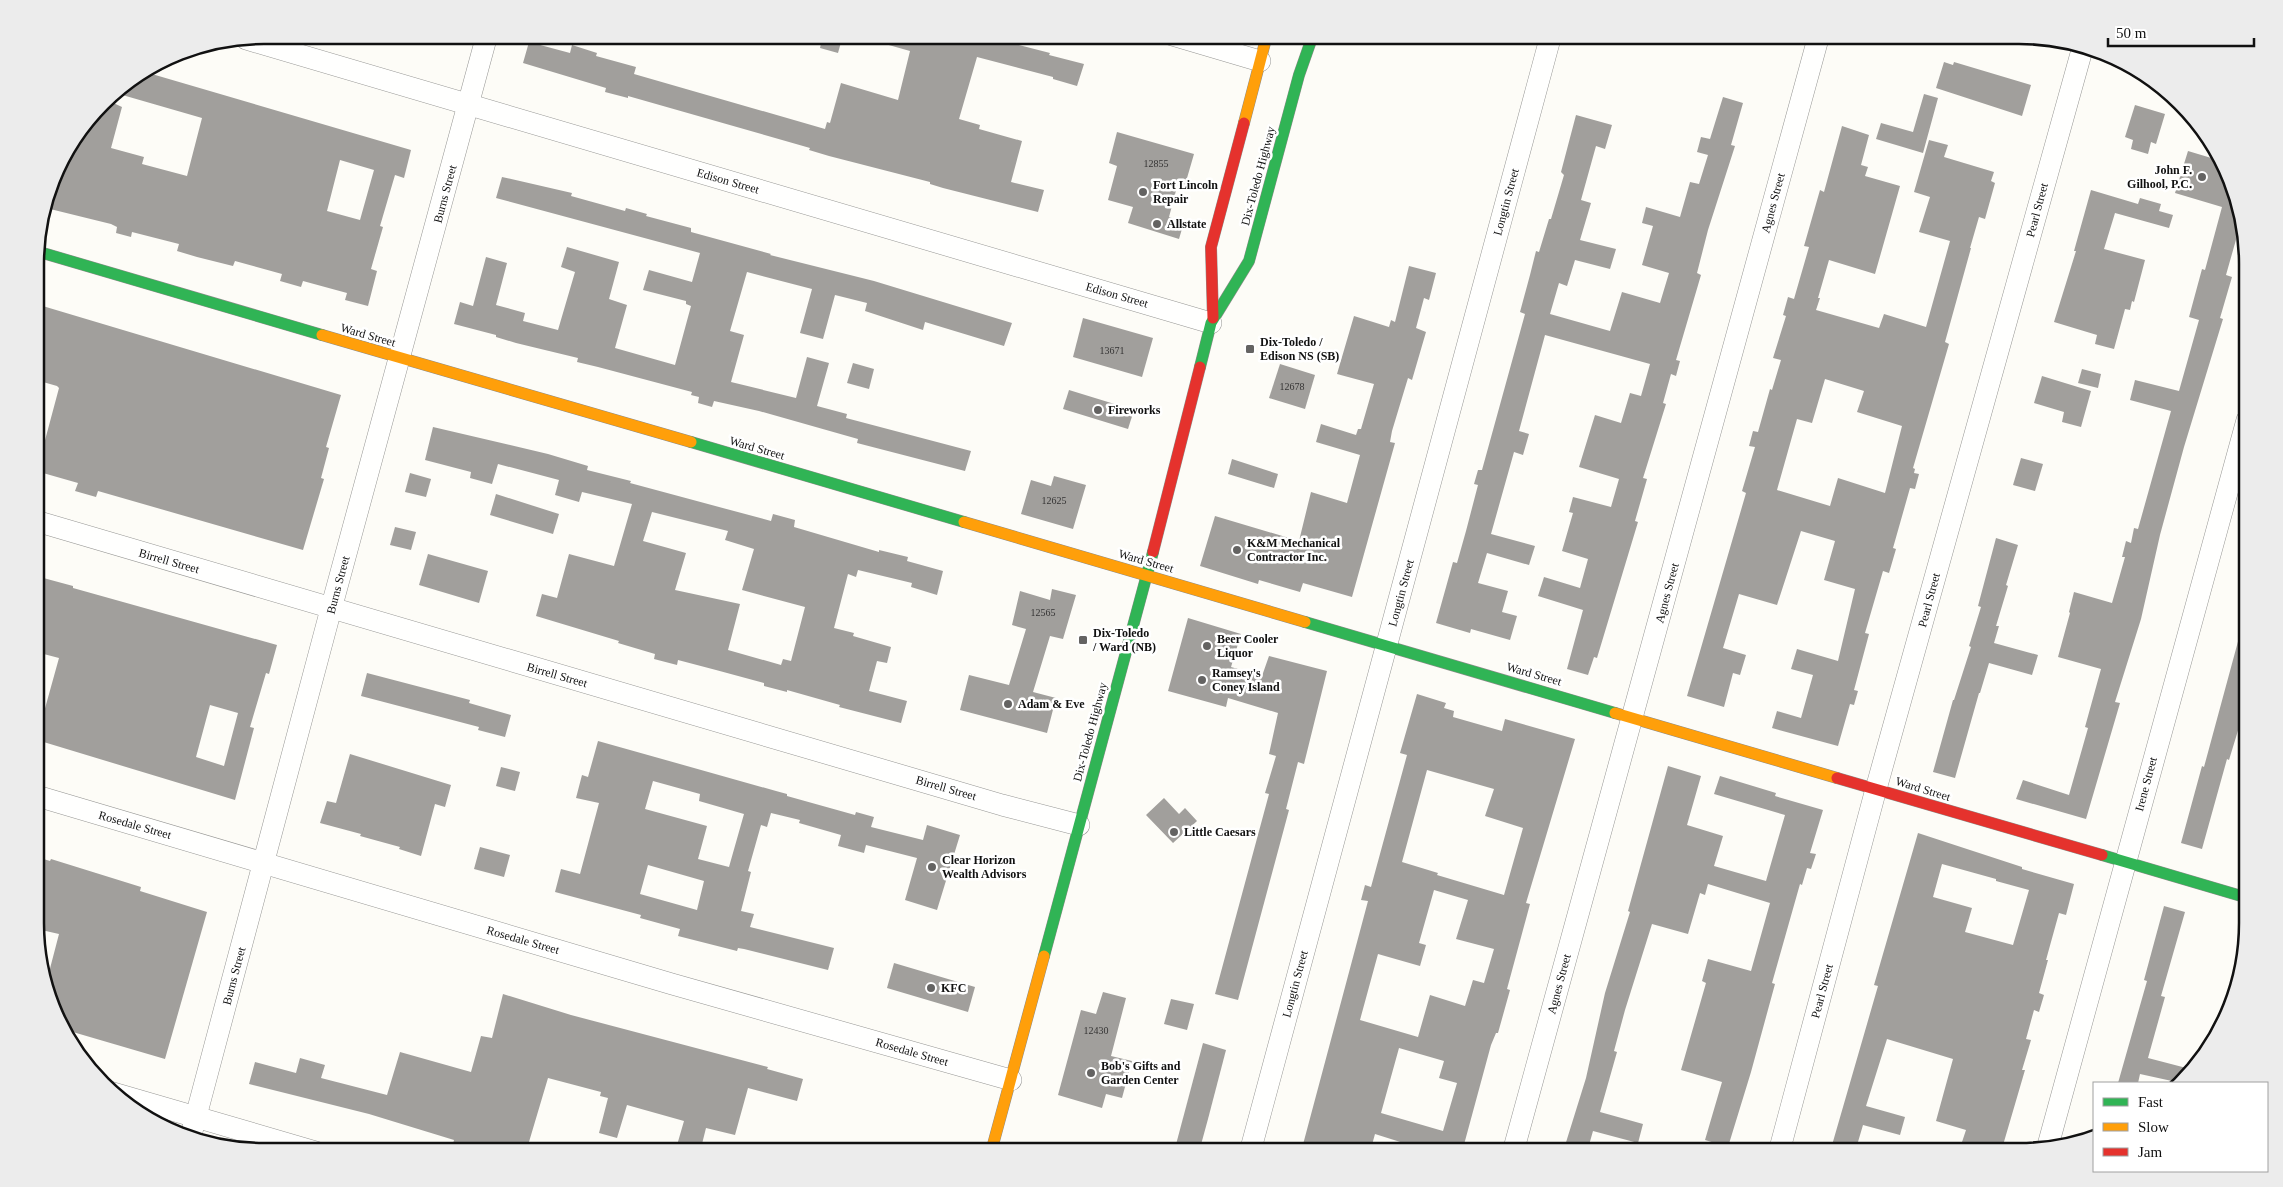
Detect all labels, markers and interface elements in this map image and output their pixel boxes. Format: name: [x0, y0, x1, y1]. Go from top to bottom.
scale bar: [2108, 15, 2254, 47]
text: 50 m: [2116, 25, 2147, 41]
street label: Dix-Toledo Highway: [1238, 125, 1278, 227]
house number: 12855: [1144, 158, 1169, 169]
street label: Burns Street: [431, 163, 460, 225]
place label: John F. Gilhool, P.C.: [2127, 163, 2192, 191]
street label: Edison Street: [695, 165, 761, 197]
street label: Longtin Street: [1490, 166, 1522, 237]
street label: Agnes Street: [1758, 171, 1788, 235]
marker: John F. Gilhool, P.C.: [2196, 171, 2208, 183]
place label: Fort Lincoln Repair: [1153, 178, 1218, 206]
street label: Pearl Street: [2023, 181, 2051, 239]
marker: Fort Lincoln Repair: [1137, 186, 1149, 198]
place label: Allstate: [1167, 217, 1207, 231]
marker: Allstate: [1151, 218, 1163, 230]
street label: Edison Street: [1084, 279, 1150, 311]
street label: Ward Street: [339, 320, 398, 350]
place label: Dix-Toledo / Edison NS (SB): [1260, 335, 1339, 363]
marker: Dix-Toledo / Edison NS (SB): [1244, 343, 1256, 355]
house number: 13671: [1100, 345, 1125, 356]
house number: 12678: [1280, 381, 1305, 392]
place label: Fireworks: [1108, 403, 1161, 417]
marker: Fireworks: [1092, 404, 1104, 416]
street label: Ward Street: [728, 433, 787, 463]
house number: 12625: [1042, 495, 1067, 506]
place label: K&M Mechanical Contractor Inc.: [1247, 536, 1341, 564]
marker: K&M Mechanical Contractor Inc.: [1231, 544, 1243, 556]
street label: Birrell Street: [137, 546, 202, 576]
street label: Ward Street: [1117, 546, 1176, 576]
street label: Burns Street: [324, 554, 353, 616]
street label: Longtin Street: [1385, 557, 1417, 628]
street label: Agnes Street: [1652, 561, 1682, 625]
street label: Pearl Street: [1915, 571, 1943, 629]
house number: 12565: [1031, 607, 1056, 618]
place label: Dix-Toledo / Ward (NB): [1092, 626, 1156, 654]
place label: Beer Cooler Liquor: [1217, 632, 1279, 660]
marker: Dix-Toledo / Ward (NB): [1077, 634, 1089, 646]
marker: Beer Cooler Liquor: [1201, 640, 1213, 652]
street label: Ward Street: [1505, 659, 1564, 689]
street label: Birrell Street: [525, 660, 590, 690]
place label: Ramsey's Coney Island: [1212, 666, 1280, 694]
marker: Ramsey's Coney Island: [1196, 674, 1208, 686]
street label: Dix-Toledo Highway: [1070, 681, 1110, 783]
place label: Adam & Eve: [1018, 697, 1085, 711]
marker: Adam & Eve: [1002, 698, 1014, 710]
street label: Irene Street: [2132, 755, 2160, 813]
street label: Birrell Street: [914, 773, 979, 803]
street label: Ward Street: [1894, 774, 1953, 804]
street label: Rosedale Street: [97, 808, 174, 842]
place label: Little Caesars: [1184, 825, 1256, 839]
marker: Little Caesars: [1168, 826, 1180, 838]
place label: Clear Horizon Wealth Advisors: [942, 853, 1027, 881]
marker: Clear Horizon Wealth Advisors: [926, 861, 938, 873]
street label: Rosedale Street: [485, 923, 562, 957]
street label: Burns Street: [220, 945, 249, 1007]
street label: Longtin Street: [1279, 948, 1311, 1019]
street label: Agnes Street: [1544, 952, 1574, 1016]
street label: Pearl Street: [1808, 962, 1836, 1020]
place label: KFC: [941, 981, 966, 995]
marker: KFC: [925, 982, 937, 994]
house number: 12430: [1084, 1025, 1109, 1036]
street label: Rosedale Street: [874, 1035, 951, 1069]
place label: Bob's Gifts and Garden Center: [1101, 1059, 1181, 1087]
marker: Bob's Gifts and Garden Center: [1085, 1067, 1097, 1079]
legend: [2093, 1082, 2268, 1172]
text: Fast: [2138, 1094, 2164, 1110]
text: Slow: [2138, 1119, 2169, 1135]
text: Jam: [2138, 1144, 2162, 1160]

